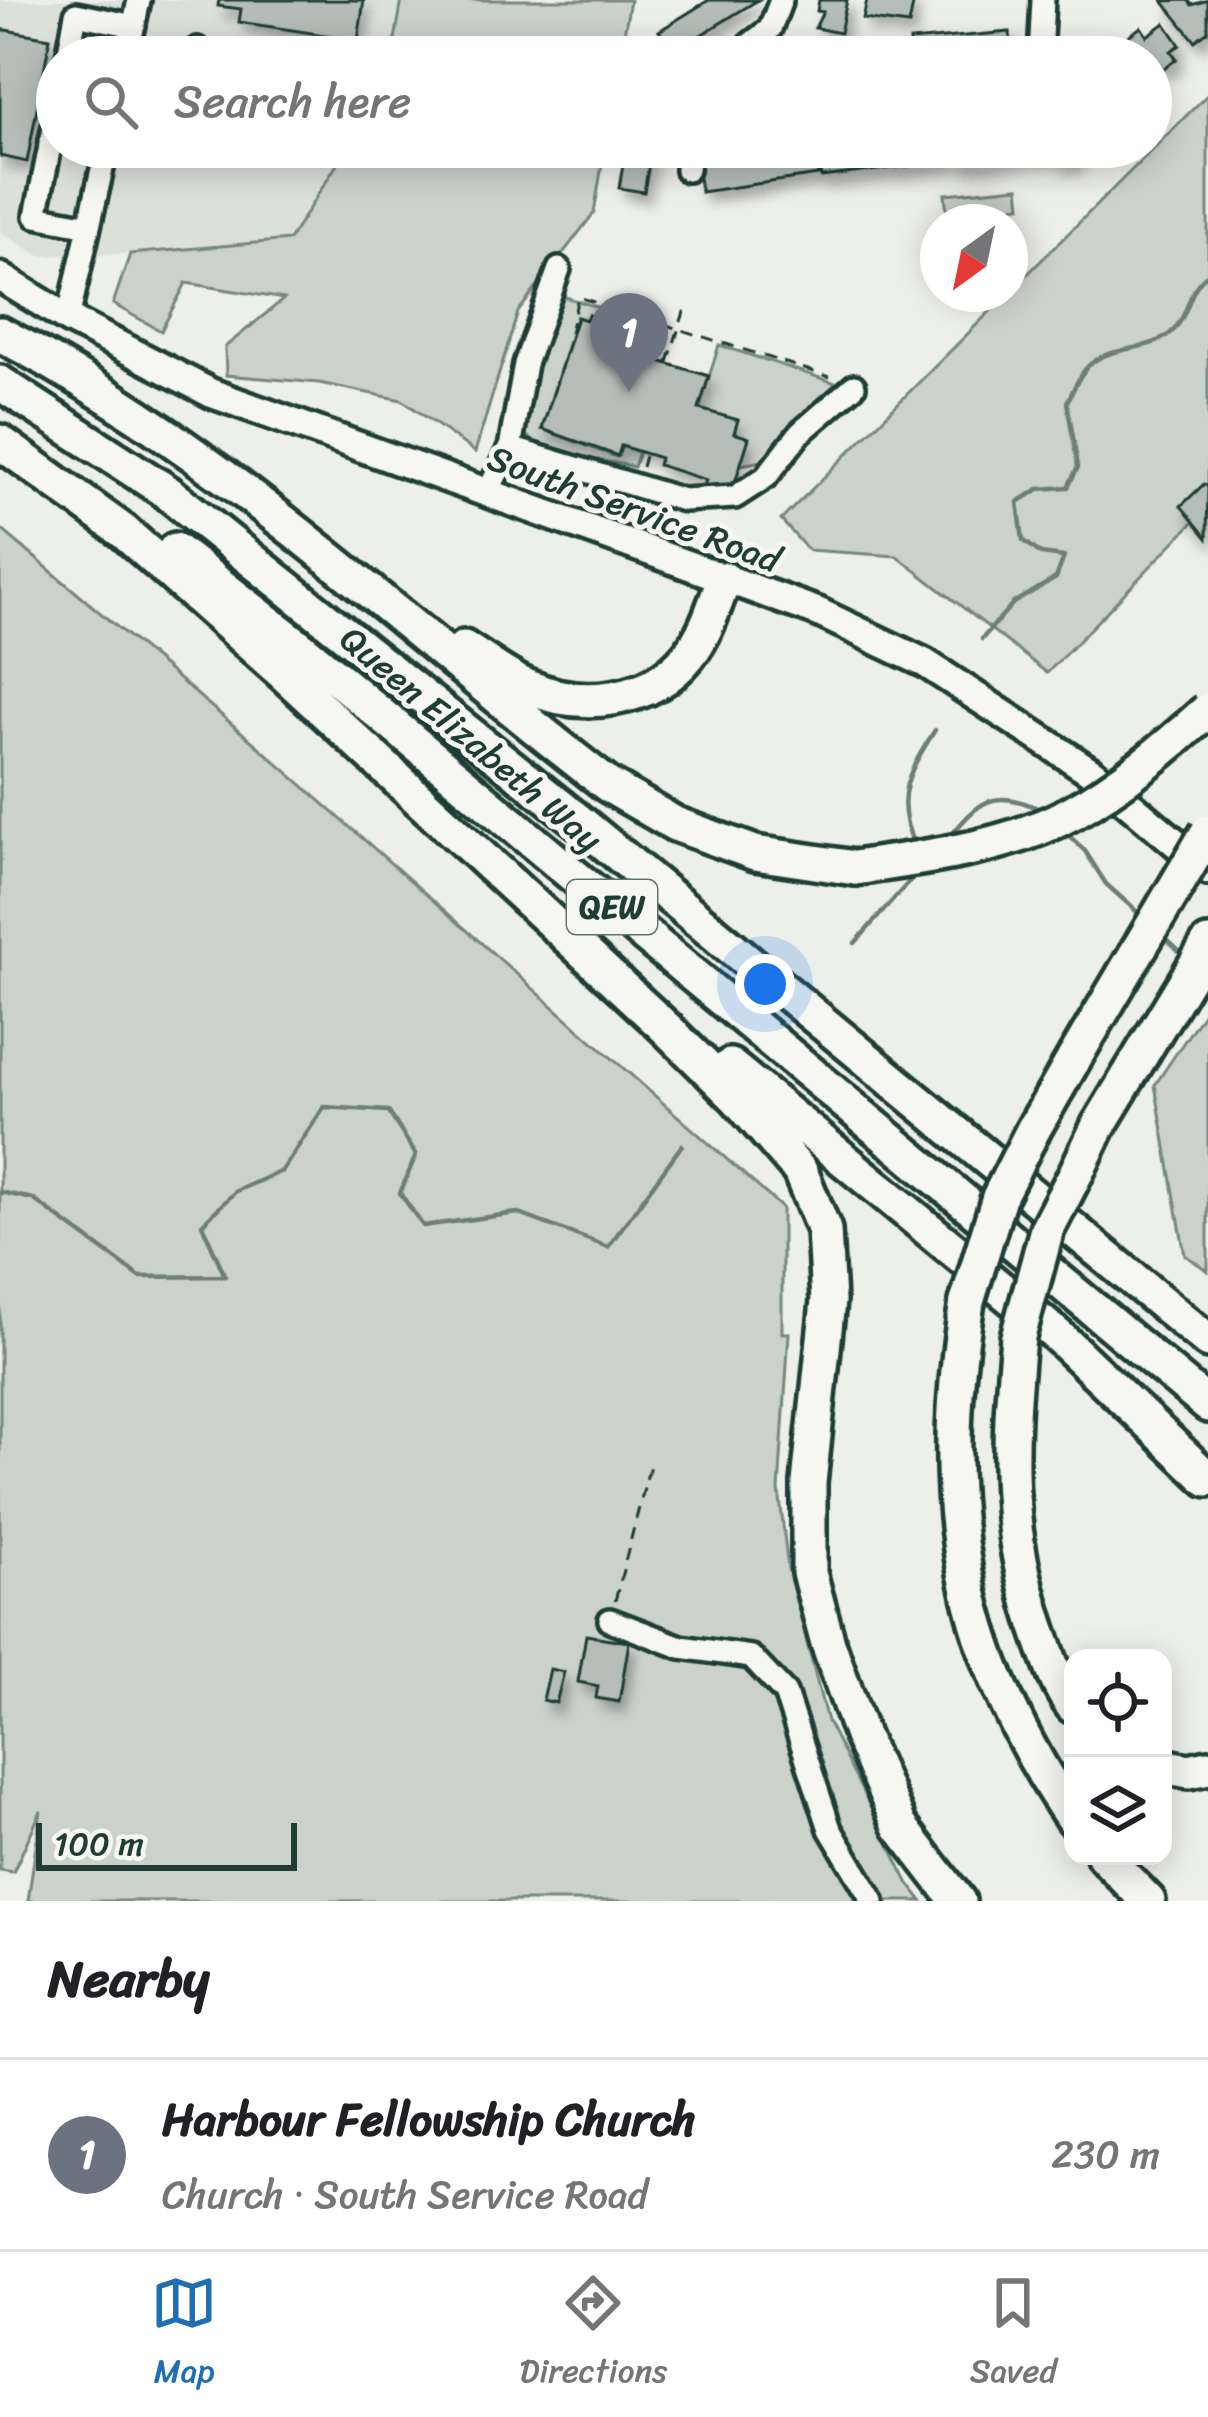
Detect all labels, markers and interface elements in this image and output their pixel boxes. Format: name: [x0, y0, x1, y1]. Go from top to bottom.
search box: [36, 36, 1172, 168]
text: Search here: [174, 62, 411, 142]
icon: search: [78, 69, 144, 135]
north arrow: [920, 204, 1028, 312]
pin: 1: [590, 293, 668, 392]
street label: South Service Road: [478, 426, 792, 592]
street label: Queen Elizabeth Way: [325, 609, 618, 869]
road number: QEW: [567, 880, 657, 934]
your location: [735, 954, 795, 1014]
map controls: [1064, 1649, 1172, 1865]
button: locate: [1064, 1649, 1172, 1757]
button: layers: [1064, 1757, 1172, 1865]
text: 100 m: [54, 1815, 144, 1873]
scale bar: [36, 1817, 297, 1870]
text: Nearby: [48, 1934, 209, 2024]
text: Harbour Fellowship Church: [162, 2080, 696, 2160]
text: 1: [79, 2120, 95, 2189]
text: 230 m: [1051, 2120, 1160, 2189]
text: Church · South Service Road: [162, 2160, 648, 2229]
tab: Map: [151, 2270, 217, 2400]
tab: Directions: [520, 2270, 667, 2400]
tab: Saved: [970, 2270, 1057, 2400]

